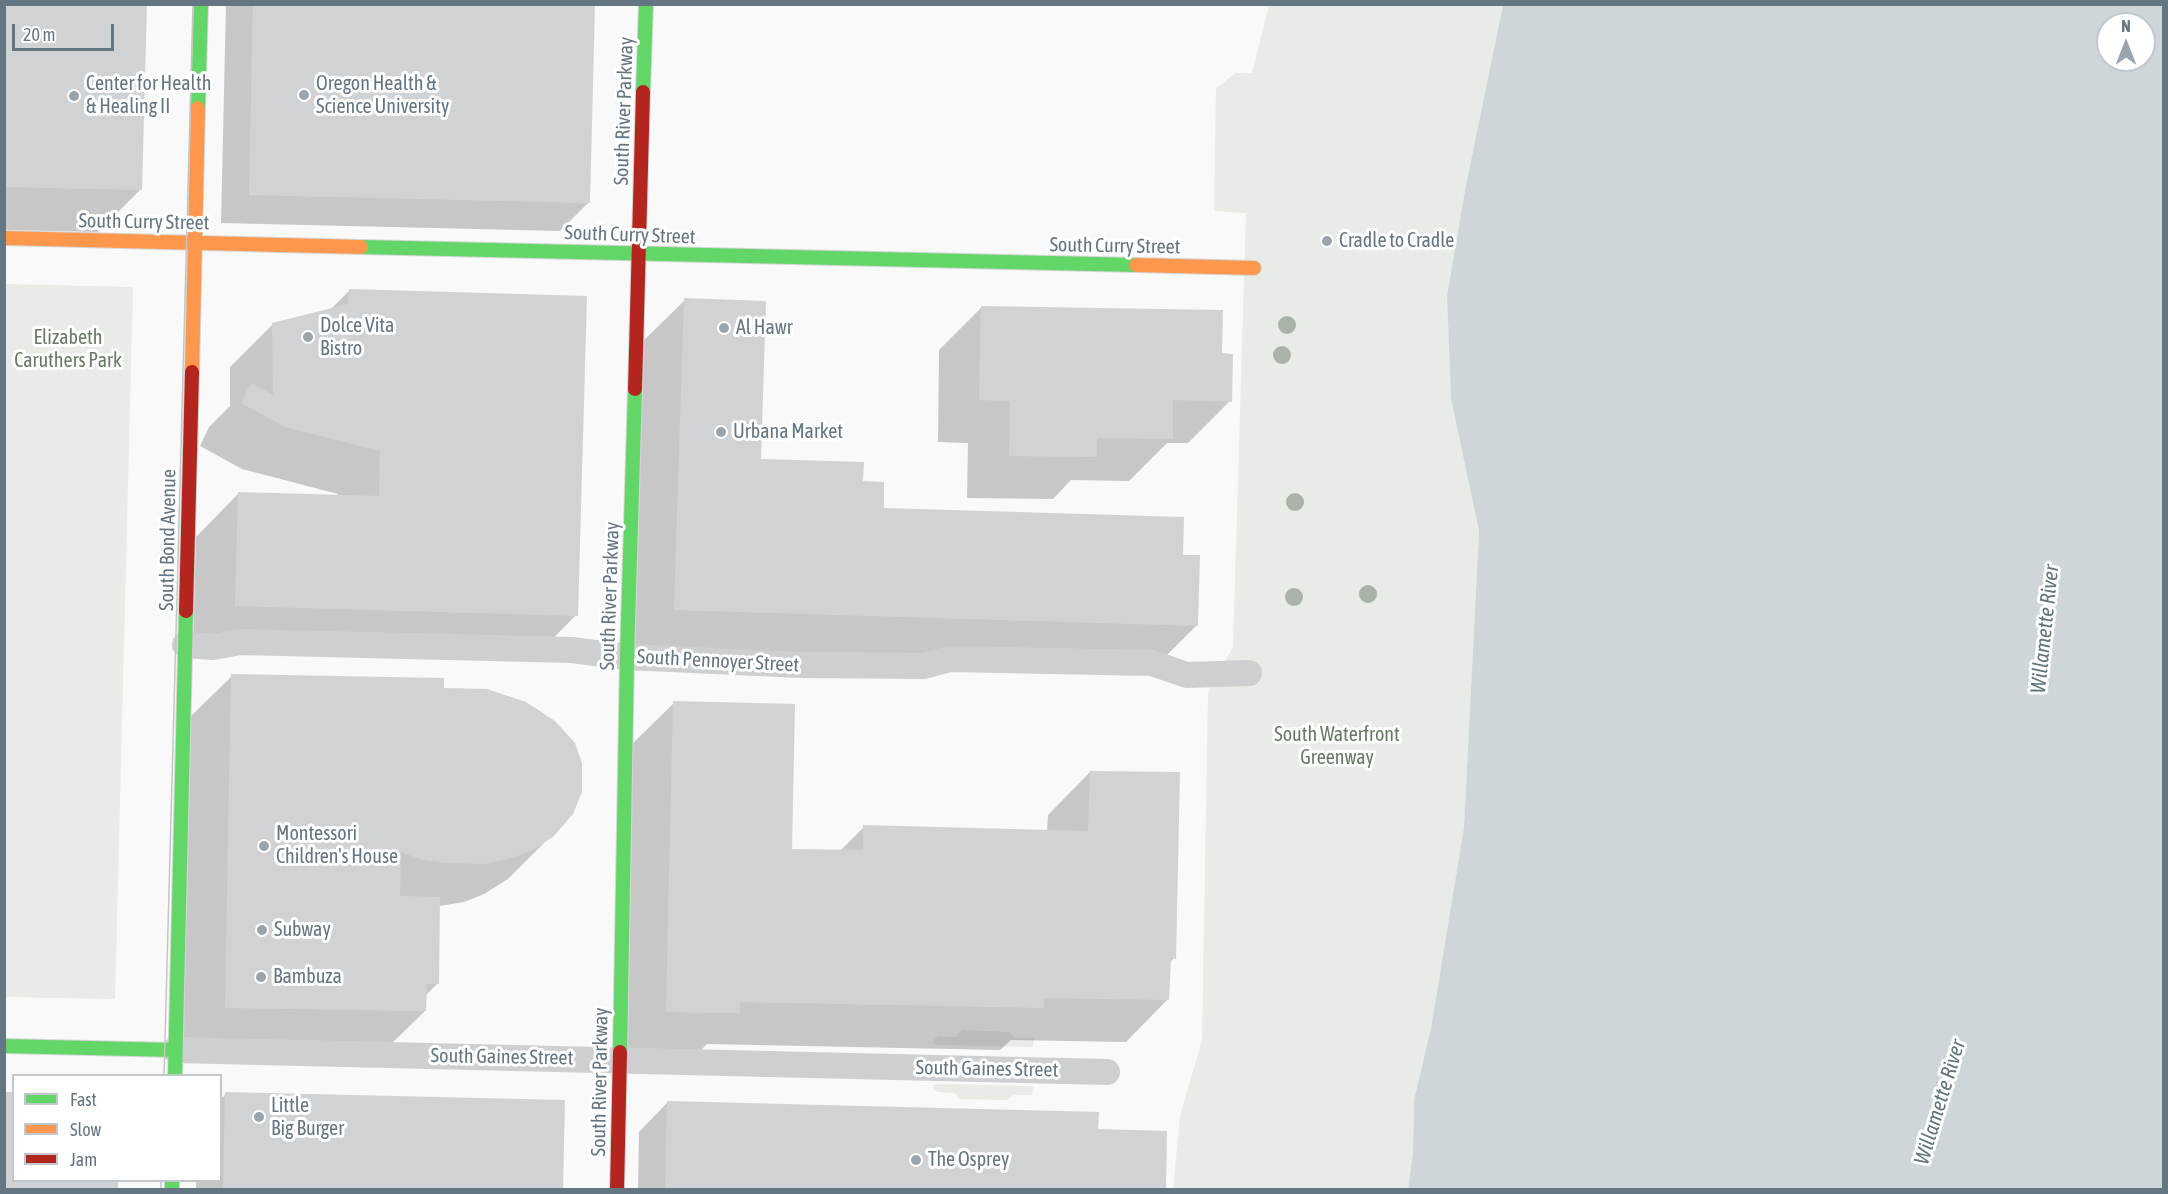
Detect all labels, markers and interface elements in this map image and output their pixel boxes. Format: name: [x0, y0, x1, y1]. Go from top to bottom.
scale bar: [15, 12, 117, 50]
north arrow: [2096, 12, 2156, 72]
text: N: [2121, 17, 2131, 35]
text: 20 m: [23, 24, 55, 45]
street label: South River Parkway: [609, 36, 639, 186]
place label: Center for Health & Healing II: [86, 72, 211, 119]
place label: Oregon Health & Science University: [316, 72, 449, 119]
marker: Oregon Health & Science University: [297, 88, 311, 102]
marker: Center for Health & Healing II: [67, 89, 81, 103]
street label: South Curry Street: [78, 209, 210, 235]
street label: South Curry Street: [564, 221, 696, 249]
place label: Cradle to Cradle: [1339, 229, 1454, 253]
street label: South Curry Street: [1049, 233, 1181, 259]
marker: Cradle to Cradle: [1320, 234, 1334, 248]
place label: Dolce Vita Bistro: [320, 314, 394, 361]
place label: Al Hawr: [736, 316, 793, 340]
marker: Al Hawr: [717, 321, 731, 335]
park label: Elizabeth Caruthers Park: [14, 326, 122, 373]
marker: Dolce Vita Bistro: [301, 330, 315, 344]
place label: Urbana Market: [733, 420, 843, 444]
marker: Urbana Market: [714, 425, 728, 439]
street label: South Bond Avenue: [155, 469, 181, 611]
street label: South River Parkway: [595, 521, 625, 671]
water label: Willamette River: [2026, 563, 2064, 695]
street label: South Pennoyer Street: [636, 645, 800, 677]
park label: South Waterfront Greenway: [1274, 723, 1400, 770]
place label: Montessori Children's House: [276, 822, 398, 869]
marker: Montessori Children's House: [257, 839, 271, 853]
place label: Subway: [274, 918, 331, 942]
marker: Subway: [255, 923, 269, 937]
place label: Bambuza: [273, 965, 342, 989]
marker: Bambuza: [254, 970, 268, 984]
street label: South River Parkway: [587, 1007, 613, 1157]
water label: Willamette River: [1909, 1037, 1971, 1167]
street label: South Gaines Street: [430, 1044, 574, 1070]
street label: South Gaines Street: [915, 1056, 1059, 1082]
legend: [12, 1074, 222, 1182]
text: Fast: [70, 1089, 97, 1110]
place label: Little Big Burger: [271, 1094, 344, 1141]
marker: Little Big Burger: [252, 1110, 266, 1124]
text: Slow: [70, 1119, 101, 1140]
place label: The Osprey: [928, 1148, 1009, 1172]
text: Jam: [70, 1149, 97, 1170]
marker: The Osprey: [909, 1153, 923, 1167]

